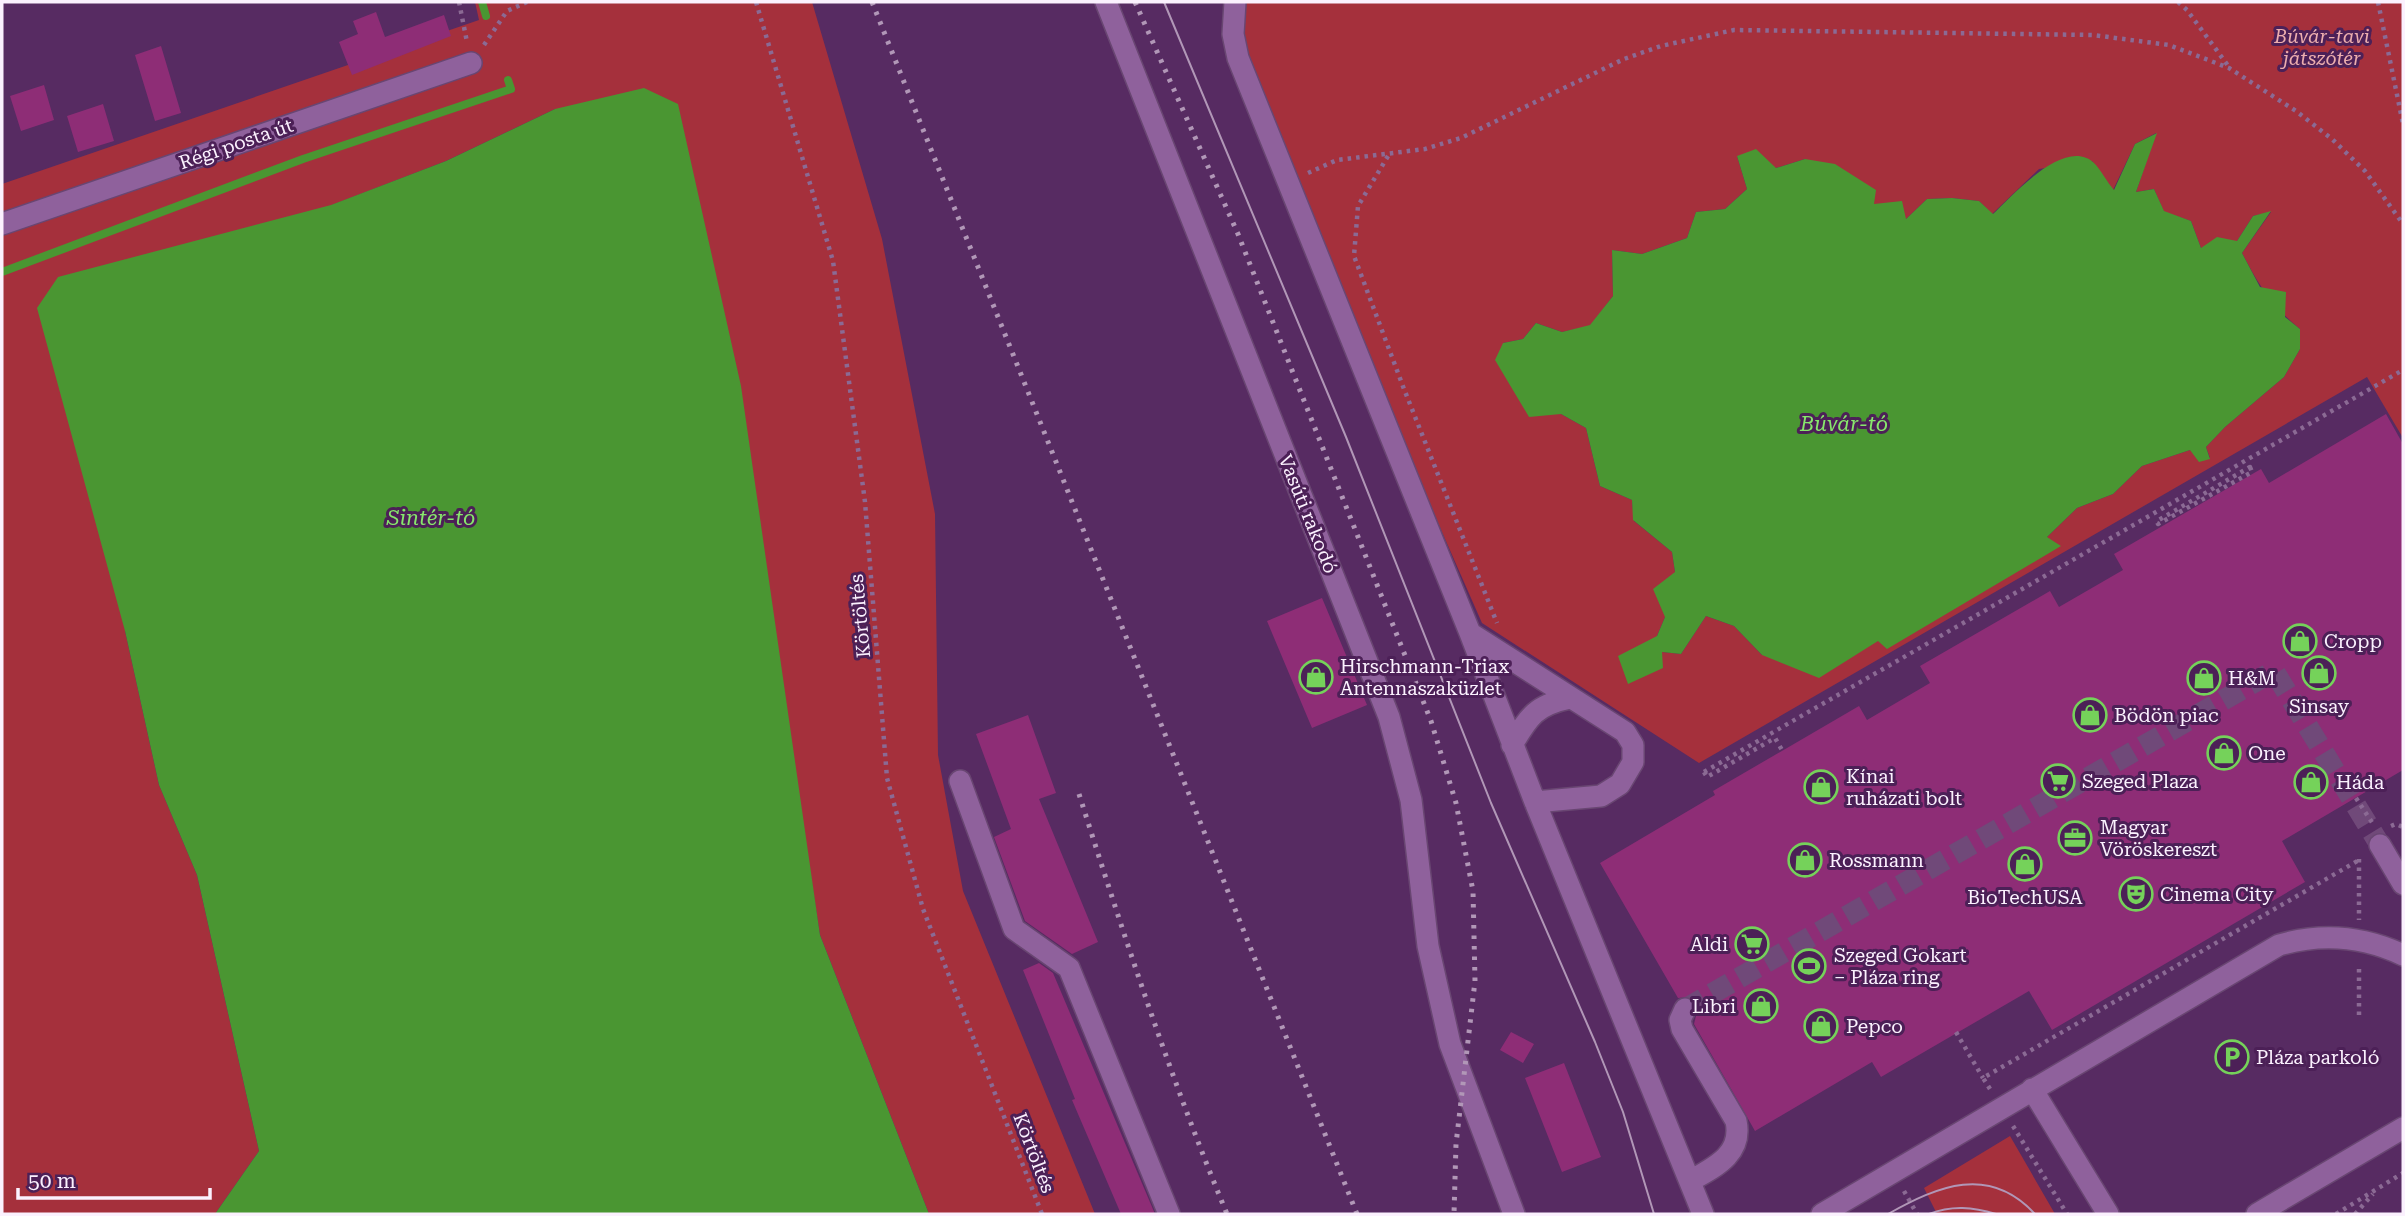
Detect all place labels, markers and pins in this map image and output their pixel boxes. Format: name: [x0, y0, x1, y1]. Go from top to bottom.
shop icon: Cropp: [2281, 622, 2319, 660]
place label: Cropp: [2324, 630, 2382, 653]
shop icon: Sinsay: [2300, 654, 2338, 692]
place label: Hirschmann-Triax Antennaszaküzlet: [1340, 655, 1509, 700]
shop icon: Hirschmann-Triax Antennaszaküzlet: [1297, 658, 1335, 696]
shop icon: H&M: [2185, 659, 2223, 697]
place label: H&M: [2228, 667, 2276, 690]
place label: Sinsay: [2289, 695, 2350, 718]
shop icon: Bödön piac: [2071, 696, 2109, 734]
place label: Bödön piac: [2114, 704, 2219, 727]
shop icon: One: [2205, 734, 2243, 772]
place label: One: [2248, 742, 2286, 765]
supermarket icon: Szeged Plaza: [2039, 762, 2077, 800]
shop icon: Háda: [2292, 763, 2330, 801]
place label: Kínai ruházati bolt: [1846, 765, 1962, 810]
shop icon: Kínai ruházati bolt: [1802, 768, 1840, 806]
place label: Szeged Plaza: [2082, 770, 2199, 793]
place label: Háda: [2336, 771, 2385, 794]
place label: Magyar Vöröskereszt: [2100, 816, 2217, 861]
office icon: Magyar Vöröskereszt: [2056, 819, 2094, 857]
shop icon: Rossmann: [1786, 841, 1824, 879]
shop icon: BioTechUSA: [2006, 845, 2044, 883]
place label: Rossmann: [1829, 849, 1924, 872]
theatre icon: Cinema City: [2117, 875, 2155, 913]
place label: Cinema City: [2160, 883, 2274, 906]
place label: BioTechUSA: [1967, 886, 2083, 909]
supermarket icon: Aldi: [1733, 925, 1771, 963]
place label: Aldi: [1690, 933, 1728, 956]
place label: Szeged Gokart – Pláza ring: [1834, 944, 1967, 989]
sports icon: Szeged Gokart – Pláza ring: [1790, 947, 1828, 985]
shop icon: Libri: [1742, 987, 1780, 1025]
place label: Libri: [1692, 995, 1736, 1018]
shop icon: Pepco: [1802, 1007, 1840, 1045]
place label: Pepco: [1846, 1015, 1903, 1038]
parking icon: Pláza parkoló: [2213, 1038, 2251, 1076]
place label: Pláza parkoló: [2256, 1046, 2379, 1069]

